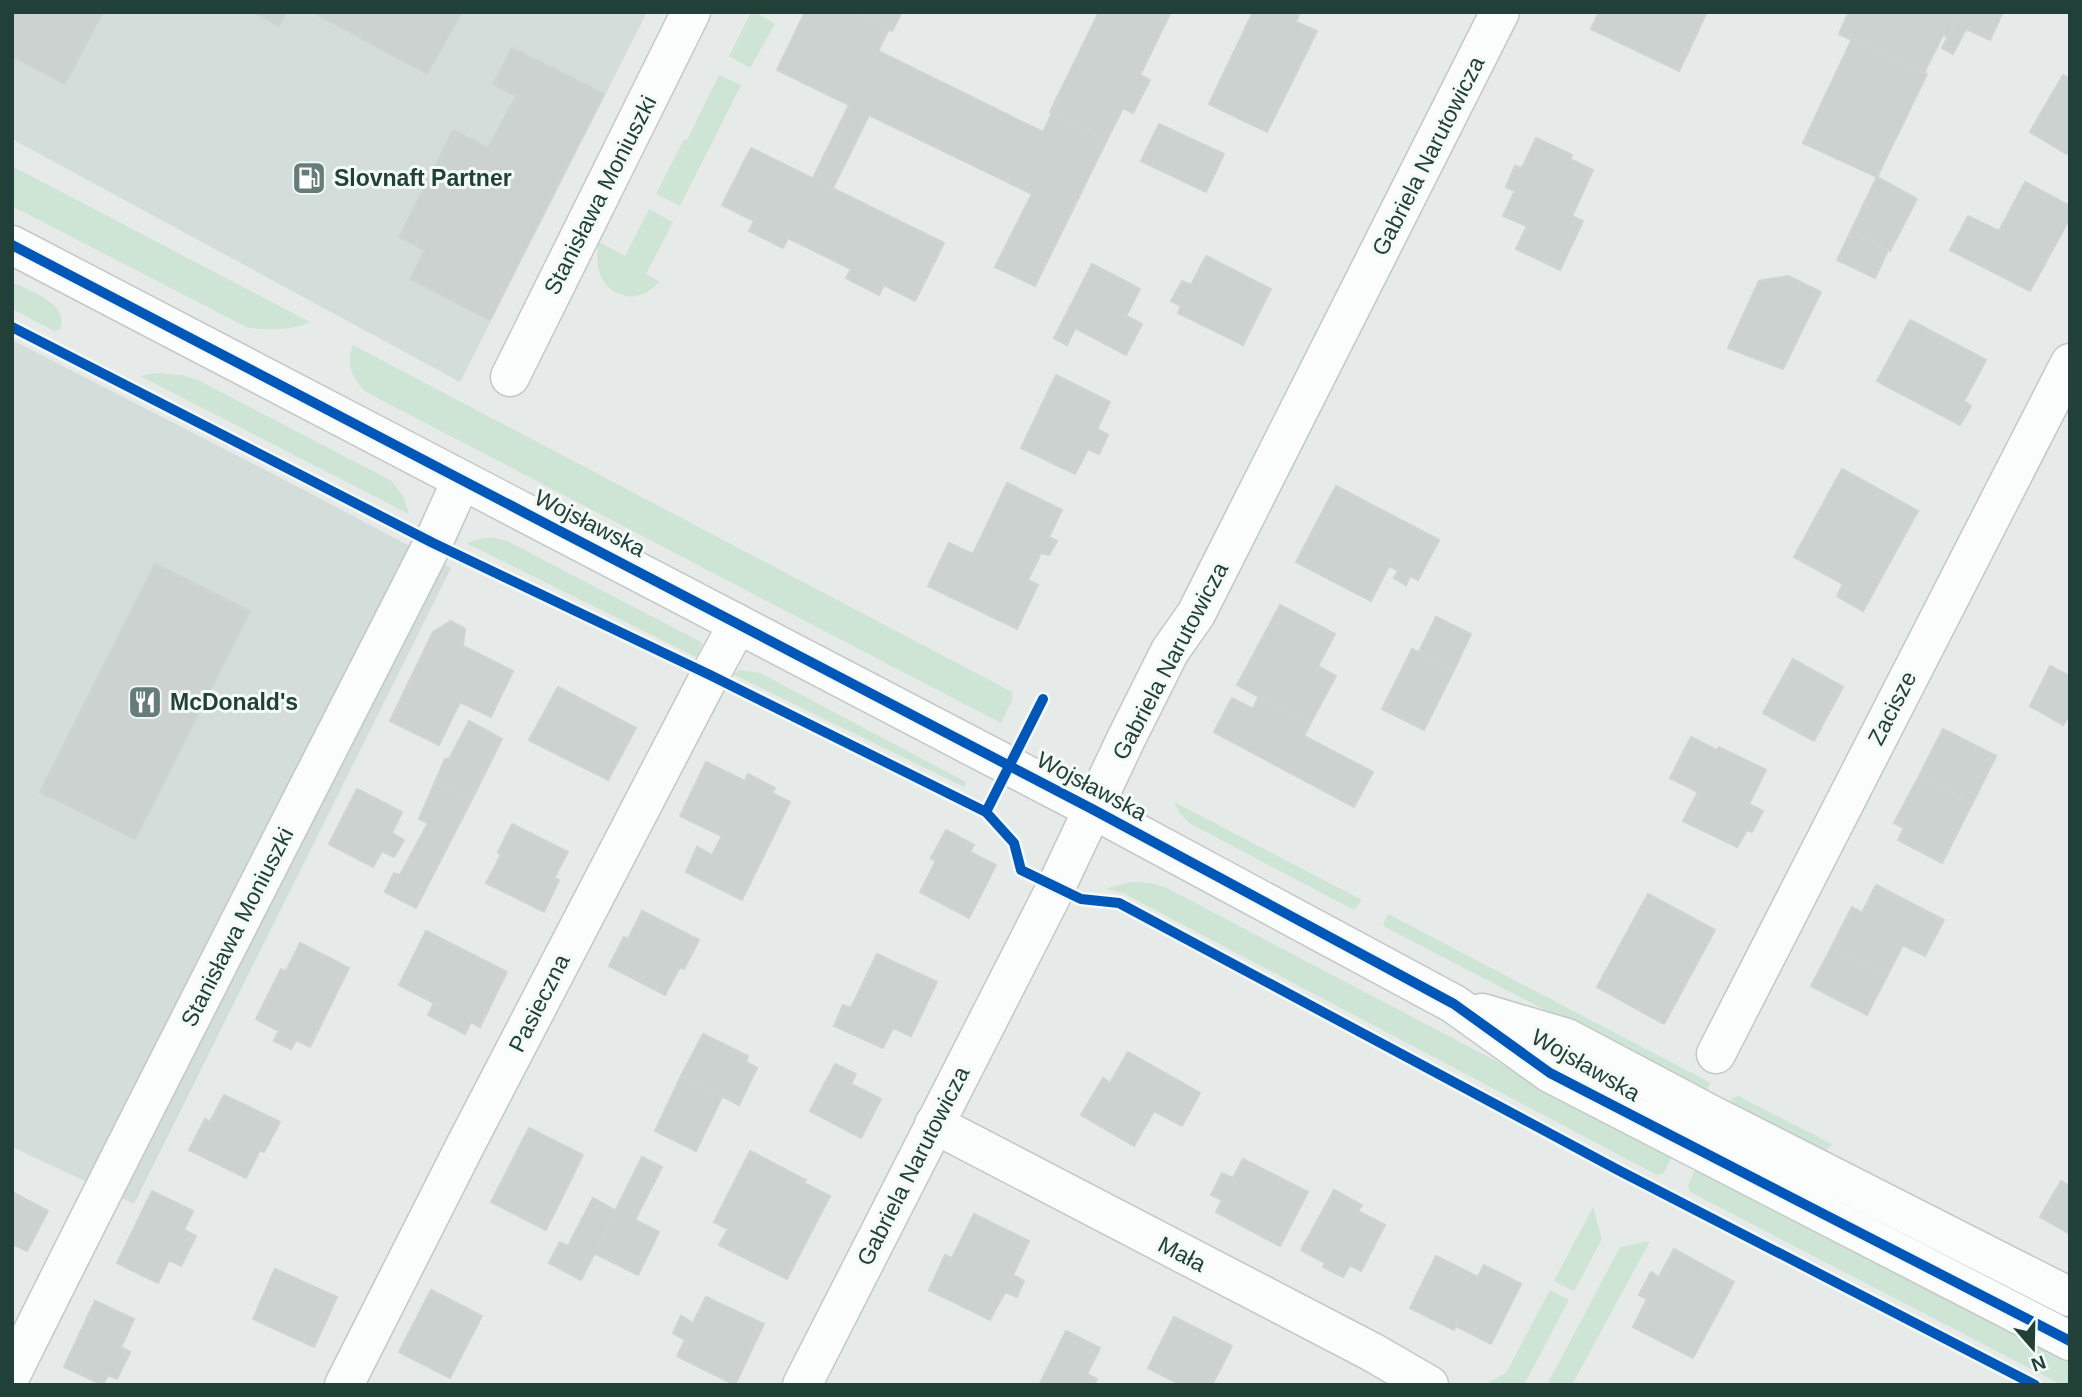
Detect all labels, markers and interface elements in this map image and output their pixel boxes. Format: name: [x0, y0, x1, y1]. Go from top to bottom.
street label: Gabriela Narutowicza: [1367, 52, 1490, 260]
street label: Stanisława Moniuszki: [539, 91, 661, 299]
fuel station icon: Slovnaft Partner: [290, 159, 328, 197]
place label: Slovnaft Partner: [334, 165, 512, 191]
street label: Wojsławska: [530, 484, 650, 562]
street label: Gabriela Narutowicza: [1107, 558, 1233, 764]
street label: Zacisze: [1862, 667, 1922, 749]
restaurant icon: McDonald's: [126, 683, 164, 721]
place label: McDonald's: [170, 689, 298, 715]
street label: Wojsławska: [1032, 746, 1152, 826]
street label: Stanisława Moniuszki: [176, 823, 298, 1031]
street label: Pasieczna: [503, 950, 575, 1056]
street label: Wojsławska: [1527, 1023, 1645, 1107]
street label: Gabriela Narutowicza: [852, 1062, 975, 1270]
street label: Mała: [1154, 1231, 1210, 1277]
north arrow: [1998, 1313, 2068, 1383]
text: N: [2029, 1351, 2049, 1376]

